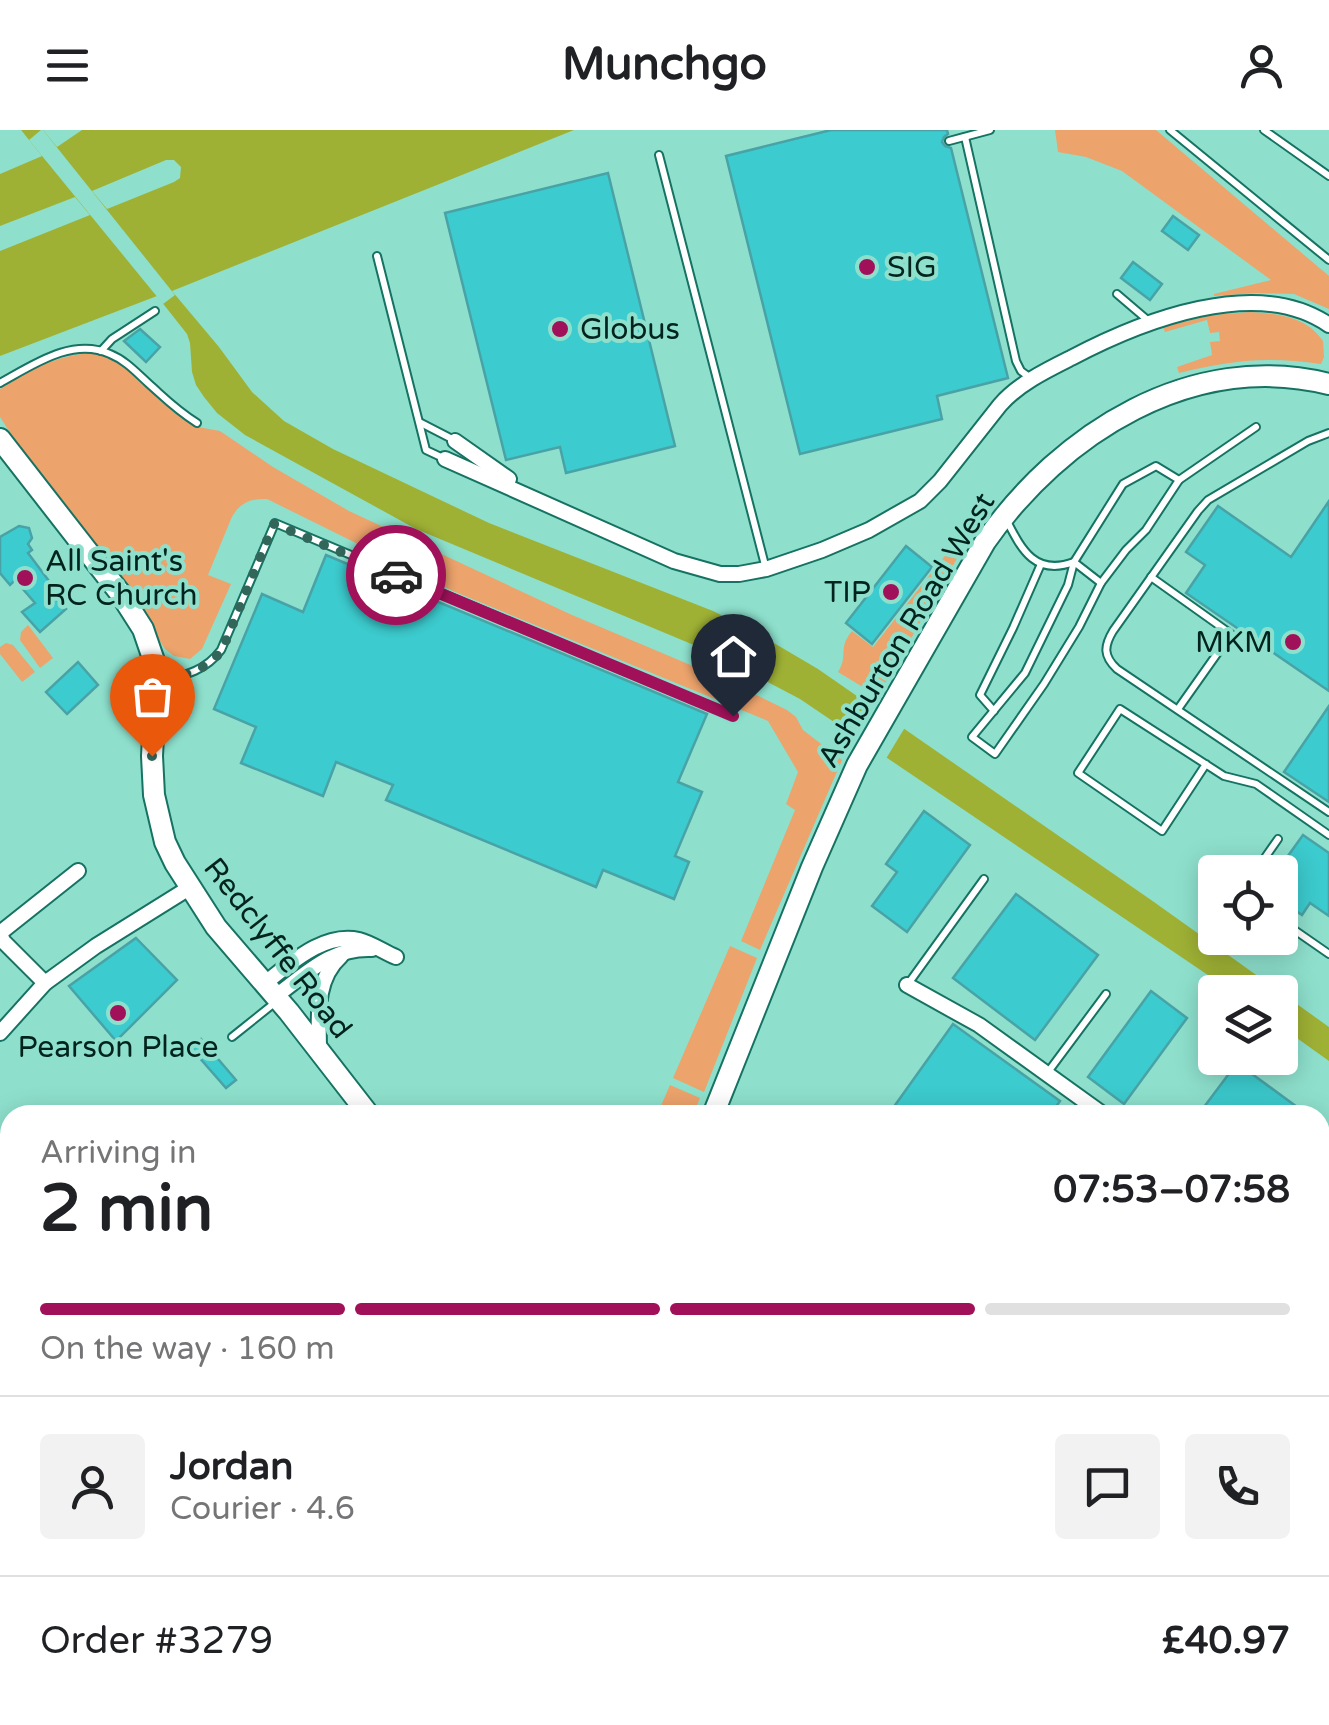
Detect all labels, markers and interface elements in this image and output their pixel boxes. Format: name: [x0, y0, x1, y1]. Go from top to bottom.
icon: menu: [40, 38, 95, 93]
text: Munchgo: [562, 38, 767, 92]
icon: person: [1234, 38, 1289, 93]
place label: SIG: [887, 249, 937, 286]
marker: SIG: [856, 256, 878, 278]
place label: Globus: [580, 311, 680, 348]
marker: Globus: [549, 318, 571, 340]
street label: Ashburton Road West: [810, 486, 1003, 774]
courier: [346, 525, 446, 625]
place label: All Saint's RC Church: [45, 543, 198, 614]
icon: car: [369, 548, 424, 603]
marker: All Saint's RC Church: [14, 567, 36, 589]
place label: TIP: [824, 574, 871, 611]
marker: TIP: [880, 581, 902, 603]
pin: [691, 614, 776, 717]
place label: MKM: [1195, 624, 1273, 661]
icon: home: [706, 629, 761, 684]
marker: MKM: [1282, 631, 1304, 653]
pin: [110, 654, 195, 757]
icon: bag: [125, 669, 180, 724]
street label: Redclyffe Road: [195, 850, 360, 1046]
map controls: [1198, 855, 1298, 1075]
button: locate: [1198, 855, 1298, 955]
button: layers: [1198, 975, 1298, 1075]
marker: Pearson Place: [107, 1002, 129, 1024]
place label: Pearson Place: [18, 1029, 218, 1066]
text: Arriving in: [40, 1134, 197, 1172]
text: 07:53–07:58: [1053, 1167, 1290, 1213]
text: 2 min: [40, 1170, 213, 1249]
text: On the way · 160 m: [40, 1330, 335, 1368]
button: person: [40, 1434, 145, 1539]
button: chat: [1055, 1434, 1160, 1539]
button: phone: [1185, 1434, 1290, 1539]
text: Jordan: [170, 1444, 293, 1490]
text: Courier · 4.6: [170, 1490, 355, 1528]
text: Order #3279: [40, 1618, 273, 1664]
text: £40.97: [1162, 1618, 1290, 1664]

